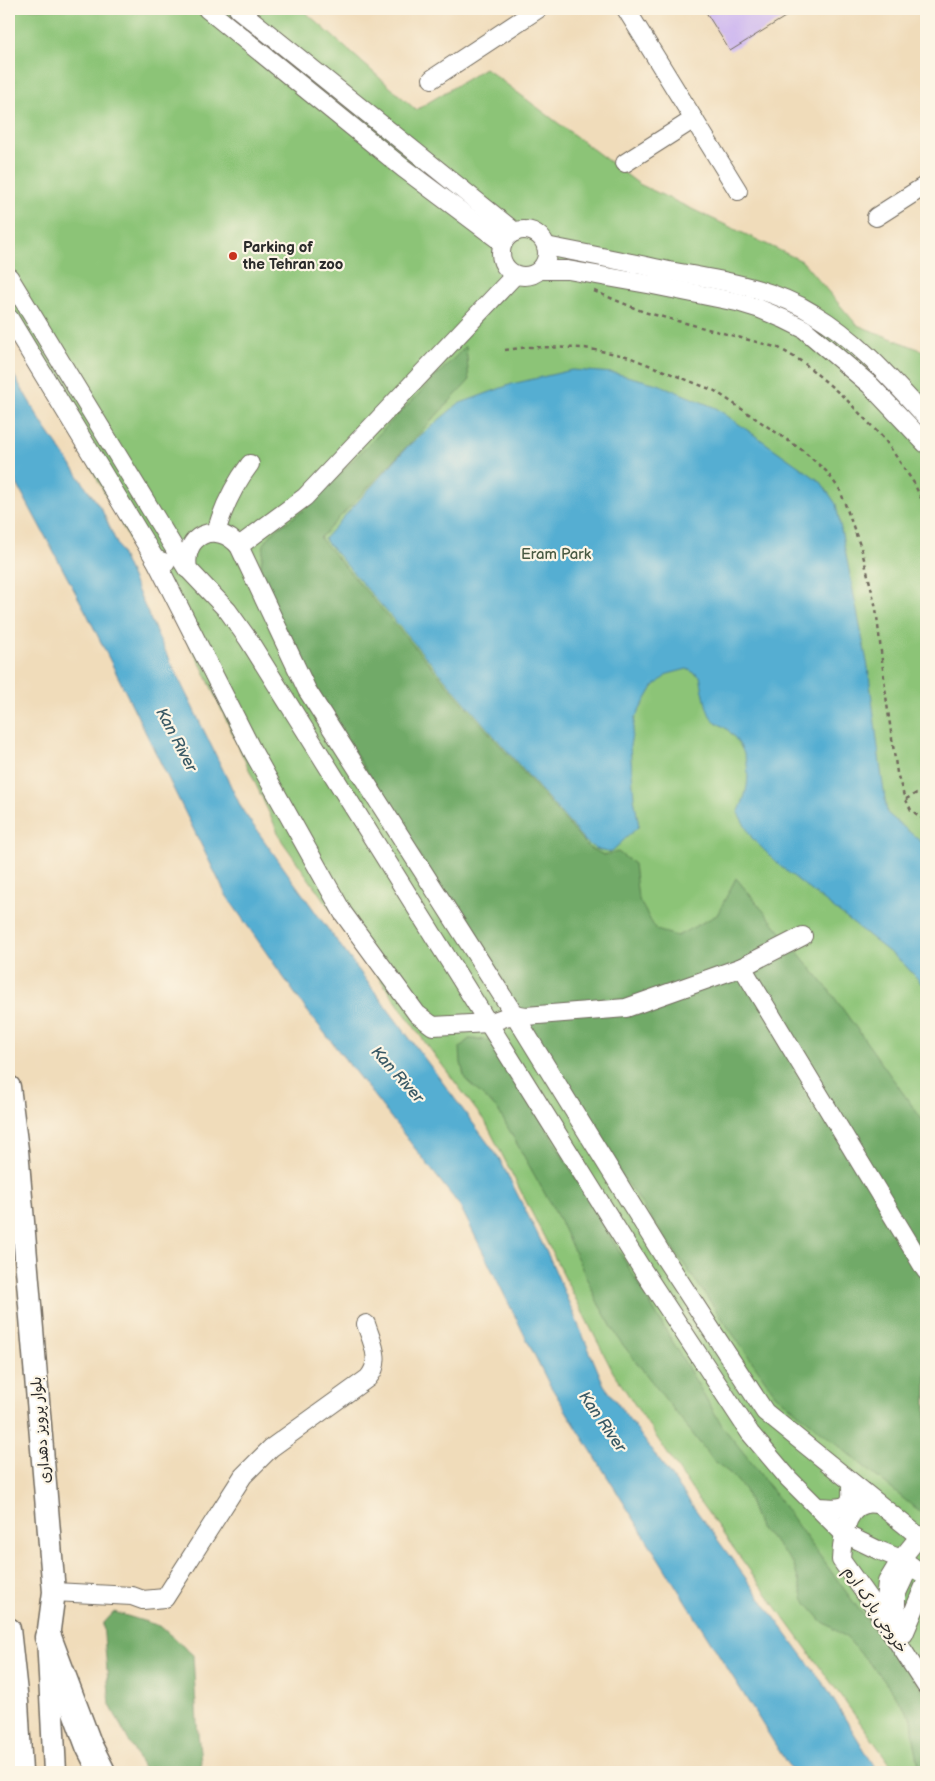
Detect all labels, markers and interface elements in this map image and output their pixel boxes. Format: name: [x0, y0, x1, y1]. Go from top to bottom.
place label: Parking of the Tehran zoo: [242, 238, 344, 274]
marker: Parking of the Tehran zoo: [227, 250, 239, 262]
park label: Eram Park: [521, 545, 592, 564]
water label: Kan River: [151, 705, 201, 776]
water label: Kan River: [367, 1043, 428, 1108]
street label: بلوار پرویز دهداری: [27, 1376, 55, 1484]
water label: Kan River: [574, 1388, 630, 1457]
street label: خروجی پارک ارم: [838, 1563, 911, 1658]

